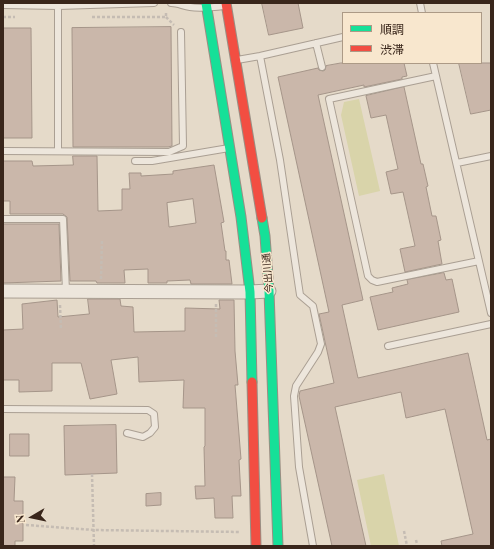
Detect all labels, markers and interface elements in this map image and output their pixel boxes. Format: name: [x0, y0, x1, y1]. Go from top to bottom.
legend: [342, 12, 482, 64]
text: 順調: [380, 21, 404, 37]
text: 渋滞: [380, 41, 404, 57]
street label: 今出川通: [260, 253, 276, 293]
north arrow: [12, 497, 52, 537]
text: N: [12, 514, 28, 524]

